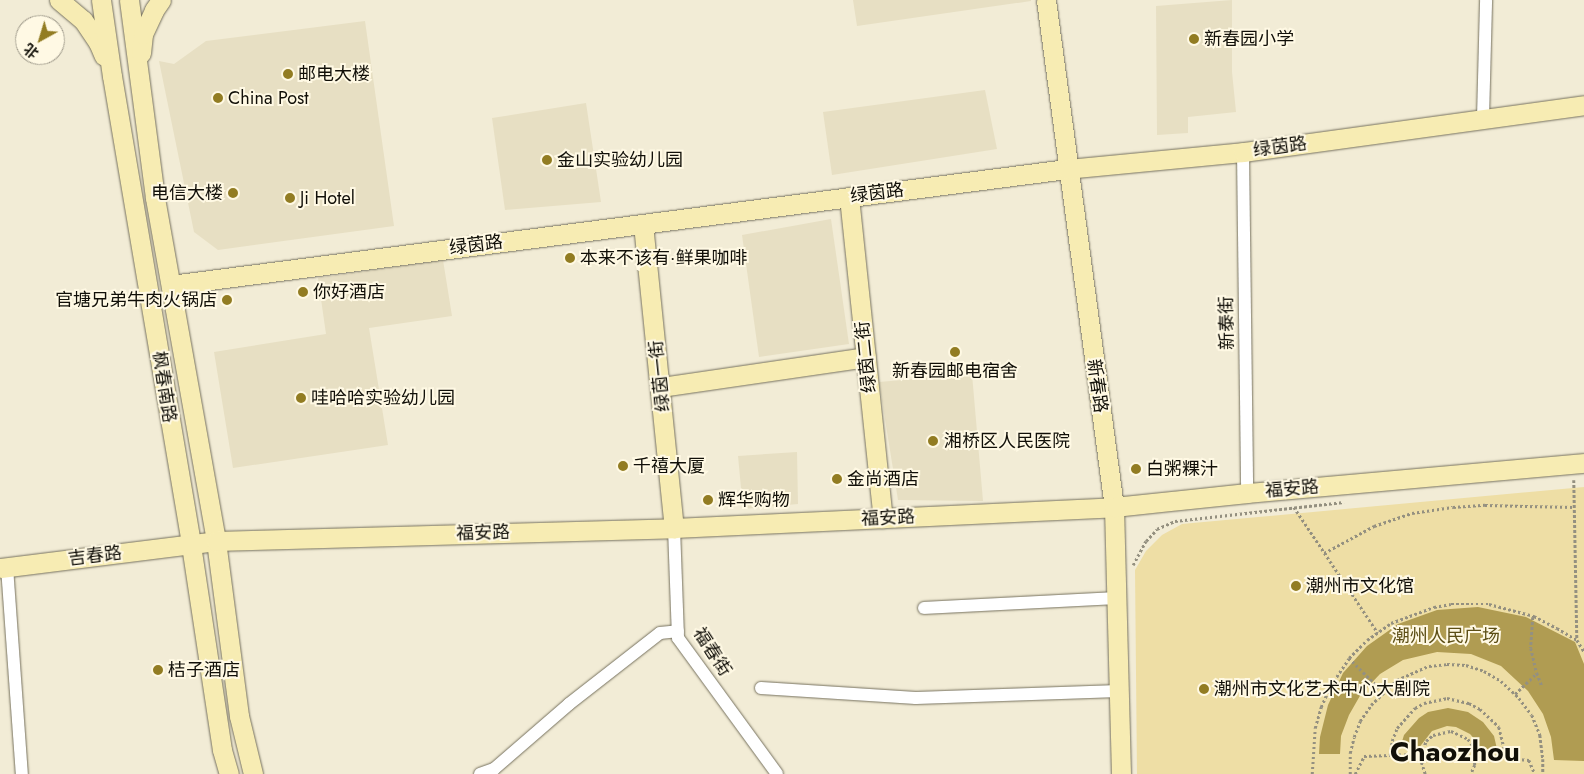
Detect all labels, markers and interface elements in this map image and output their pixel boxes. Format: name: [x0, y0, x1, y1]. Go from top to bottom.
north arrow: [15, 15, 65, 65]
place label: 新春园小学: [1204, 28, 1294, 50]
marker: 新春园小学: [1188, 33, 1200, 45]
text: 北: [19, 39, 43, 63]
place label: 邮电大楼: [298, 63, 370, 85]
marker: 邮电大楼: [282, 68, 294, 80]
place label: China Post: [228, 87, 309, 109]
marker: China Post: [212, 92, 224, 104]
street label: 绿茵路: [1252, 133, 1308, 161]
place label: 金山实验幼儿园: [557, 149, 683, 171]
marker: 金山实验幼儿园: [541, 154, 553, 166]
street label: 绿茵路: [849, 179, 905, 207]
place label: 电信大楼: [151, 182, 223, 204]
marker: 电信大楼: [227, 187, 239, 199]
place label: Ji Hotel: [300, 187, 355, 209]
marker: Ji Hotel: [284, 192, 296, 204]
street label: 绿茵路: [448, 231, 504, 259]
place label: 本来不该有·鲜果咖啡: [580, 247, 747, 269]
marker: 本来不该有·鲜果咖啡: [564, 252, 576, 264]
place label: 你好酒店: [313, 281, 385, 303]
marker: 你好酒店: [297, 286, 309, 298]
place label: 官塘兄弟牛肉火锅店: [55, 289, 217, 311]
marker: 官塘兄弟牛肉火锅店: [221, 294, 233, 306]
street label: 新泰街: [1216, 296, 1238, 350]
street label: 绿茵二街: [851, 320, 881, 394]
street label: 绿茵一街: [645, 339, 675, 413]
marker: 新春园邮电宿舍: [949, 346, 961, 358]
street label: 枫春南路: [148, 350, 180, 424]
street label: 新春路: [1083, 358, 1111, 414]
place label: 新春园邮电宿舍: [892, 360, 1018, 382]
place label: 哇哈哈实验幼儿园: [311, 387, 455, 409]
marker: 哇哈哈实验幼儿园: [295, 392, 307, 404]
place label: 湘桥区人民医院: [944, 430, 1070, 452]
marker: 湘桥区人民医院: [926, 434, 940, 448]
place label: 千禧大厦: [633, 455, 705, 477]
place label: 白粥粿汁: [1146, 458, 1218, 480]
marker: 千禧大厦: [617, 460, 629, 472]
marker: 白粥粿汁: [1130, 463, 1142, 475]
place label: 金尚酒店: [847, 468, 919, 490]
marker: 金尚酒店: [831, 473, 843, 485]
street label: 福安路: [1264, 476, 1320, 502]
place label: 辉华购物: [718, 489, 790, 511]
marker: 辉华购物: [702, 494, 714, 506]
street label: 福安路: [860, 506, 916, 530]
street label: 福安路: [456, 521, 510, 545]
street label: 吉春路: [67, 542, 123, 570]
place label: 潮州市文化馆: [1306, 575, 1414, 597]
marker: 潮州市文化馆: [1290, 580, 1302, 592]
street label: 福春街: [688, 623, 736, 681]
park label: 潮州人民广场: [1392, 625, 1500, 647]
place label: 桔子酒店: [168, 659, 240, 681]
marker: 桔子酒店: [152, 664, 164, 676]
place label: 潮州市文化艺术中心大剧院: [1214, 678, 1430, 700]
marker: 潮州市文化艺术中心大剧院: [1198, 683, 1210, 695]
district label: Chaozhou: [1390, 735, 1520, 769]

